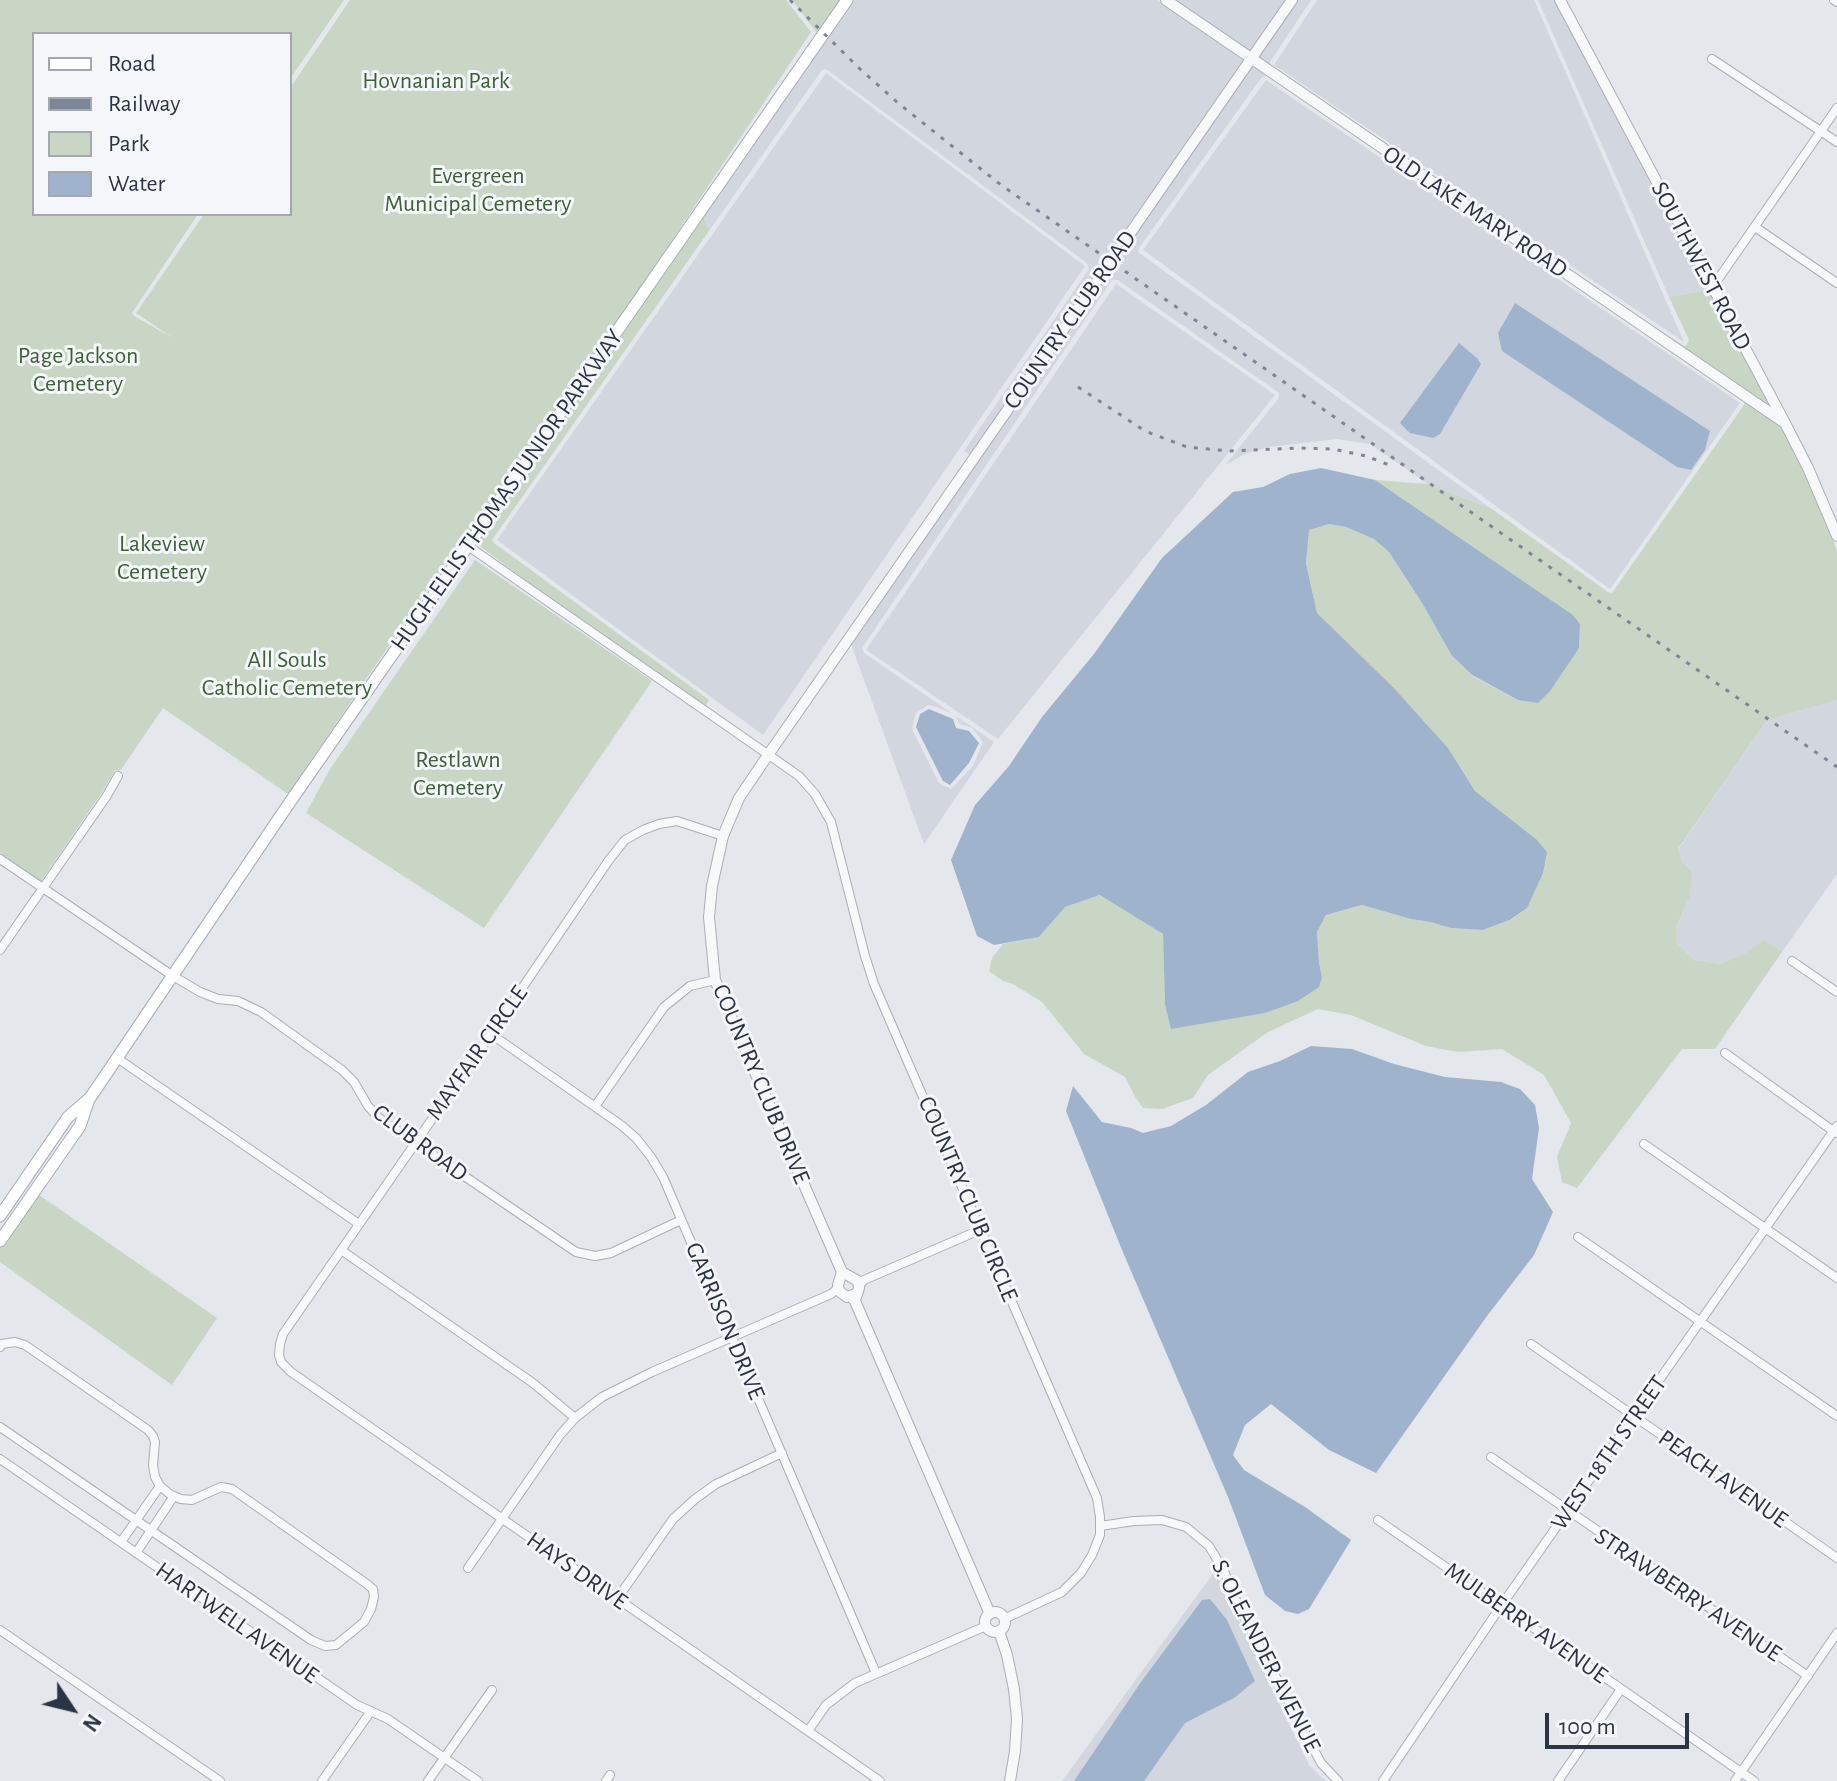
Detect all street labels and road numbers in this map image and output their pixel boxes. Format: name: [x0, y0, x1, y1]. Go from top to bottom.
street label: OLD LAKE MARY ROAD: [1377, 139, 1573, 285]
street label: SOUTHWEST ROAD: [1645, 177, 1757, 355]
street label: COUNTRY CLUB ROAD: [998, 225, 1142, 415]
street label: HUGH ELLIS THOMAS JUNIOR PARKWAY: [385, 324, 629, 656]
street label: MAYFAIR CIRCLE: [420, 980, 534, 1126]
street label: COUNTRY CLUB DRIVE: [706, 980, 816, 1188]
street label: COUNTRY CLUB CIRCLE: [912, 1092, 1024, 1306]
street label: CLUB ROAD: [367, 1098, 473, 1188]
street label: GARRISON DRIVE: [679, 1238, 771, 1404]
street label: WEST 18TH STREET: [1545, 1370, 1673, 1536]
street label: PEACH AVENUE: [1653, 1424, 1793, 1534]
street label: STRAWBERRY AVENUE: [1589, 1522, 1787, 1668]
street label: HAYS DRIVE: [521, 1526, 633, 1616]
street label: S. OLEANDER AVENUE: [1205, 1555, 1327, 1757]
street label: HARTWELL AVENUE: [150, 1556, 324, 1690]
street label: MULBERRY AVENUE: [1439, 1556, 1613, 1690]

